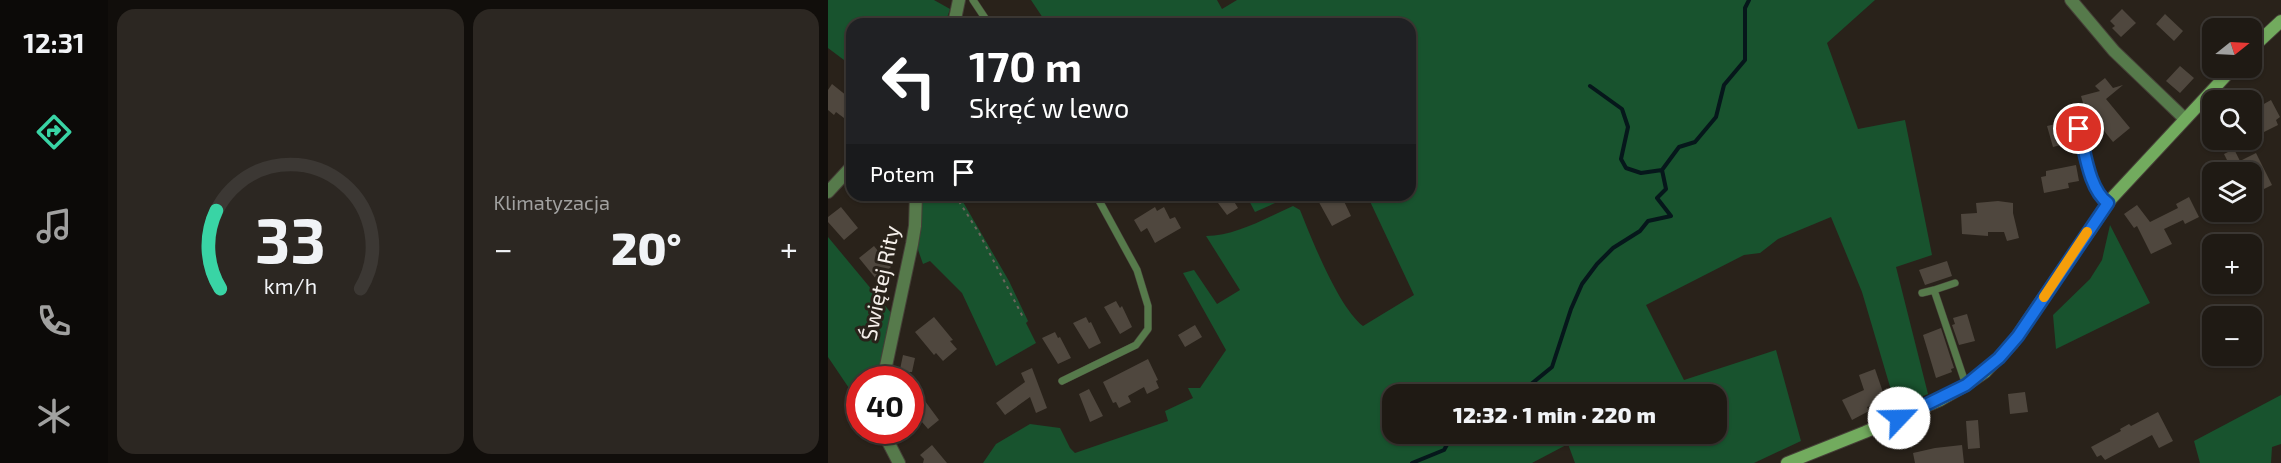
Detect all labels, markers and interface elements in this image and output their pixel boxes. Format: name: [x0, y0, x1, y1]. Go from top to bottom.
north arrow: [2202, 18, 2262, 78]
map controls: [2202, 18, 2262, 366]
text: 12:31: [23, 26, 85, 58]
text: 170 m: [969, 40, 1082, 90]
icon: left: [870, 42, 948, 120]
button: search: [2202, 90, 2262, 150]
text: Skręć w lewo: [969, 91, 1129, 123]
pin: [2053, 103, 2104, 154]
icon: directions: [33, 111, 75, 153]
icon: arrive: [2062, 112, 2095, 145]
icon: arrive: [947, 156, 980, 189]
text: Potem: [870, 160, 935, 186]
button: layers: [2202, 162, 2262, 222]
text: Klimatyzacja: [494, 190, 610, 214]
text: 33: [255, 201, 326, 276]
icon: music: [33, 205, 75, 247]
text: 20°: [611, 220, 682, 274]
street label: Świętej Rity: [854, 222, 905, 343]
text: −: [494, 228, 513, 268]
text: +: [780, 228, 798, 268]
button: +: [2202, 234, 2262, 294]
text: km/h: [264, 273, 317, 298]
icon: phone: [33, 300, 75, 342]
button: −: [2202, 306, 2262, 366]
speed limit sign: 40: [846, 366, 924, 444]
position arrow: [1867, 386, 1931, 450]
icon: climate: [33, 395, 75, 437]
text: 12:32 · 1 min · 220 m: [1453, 401, 1656, 427]

